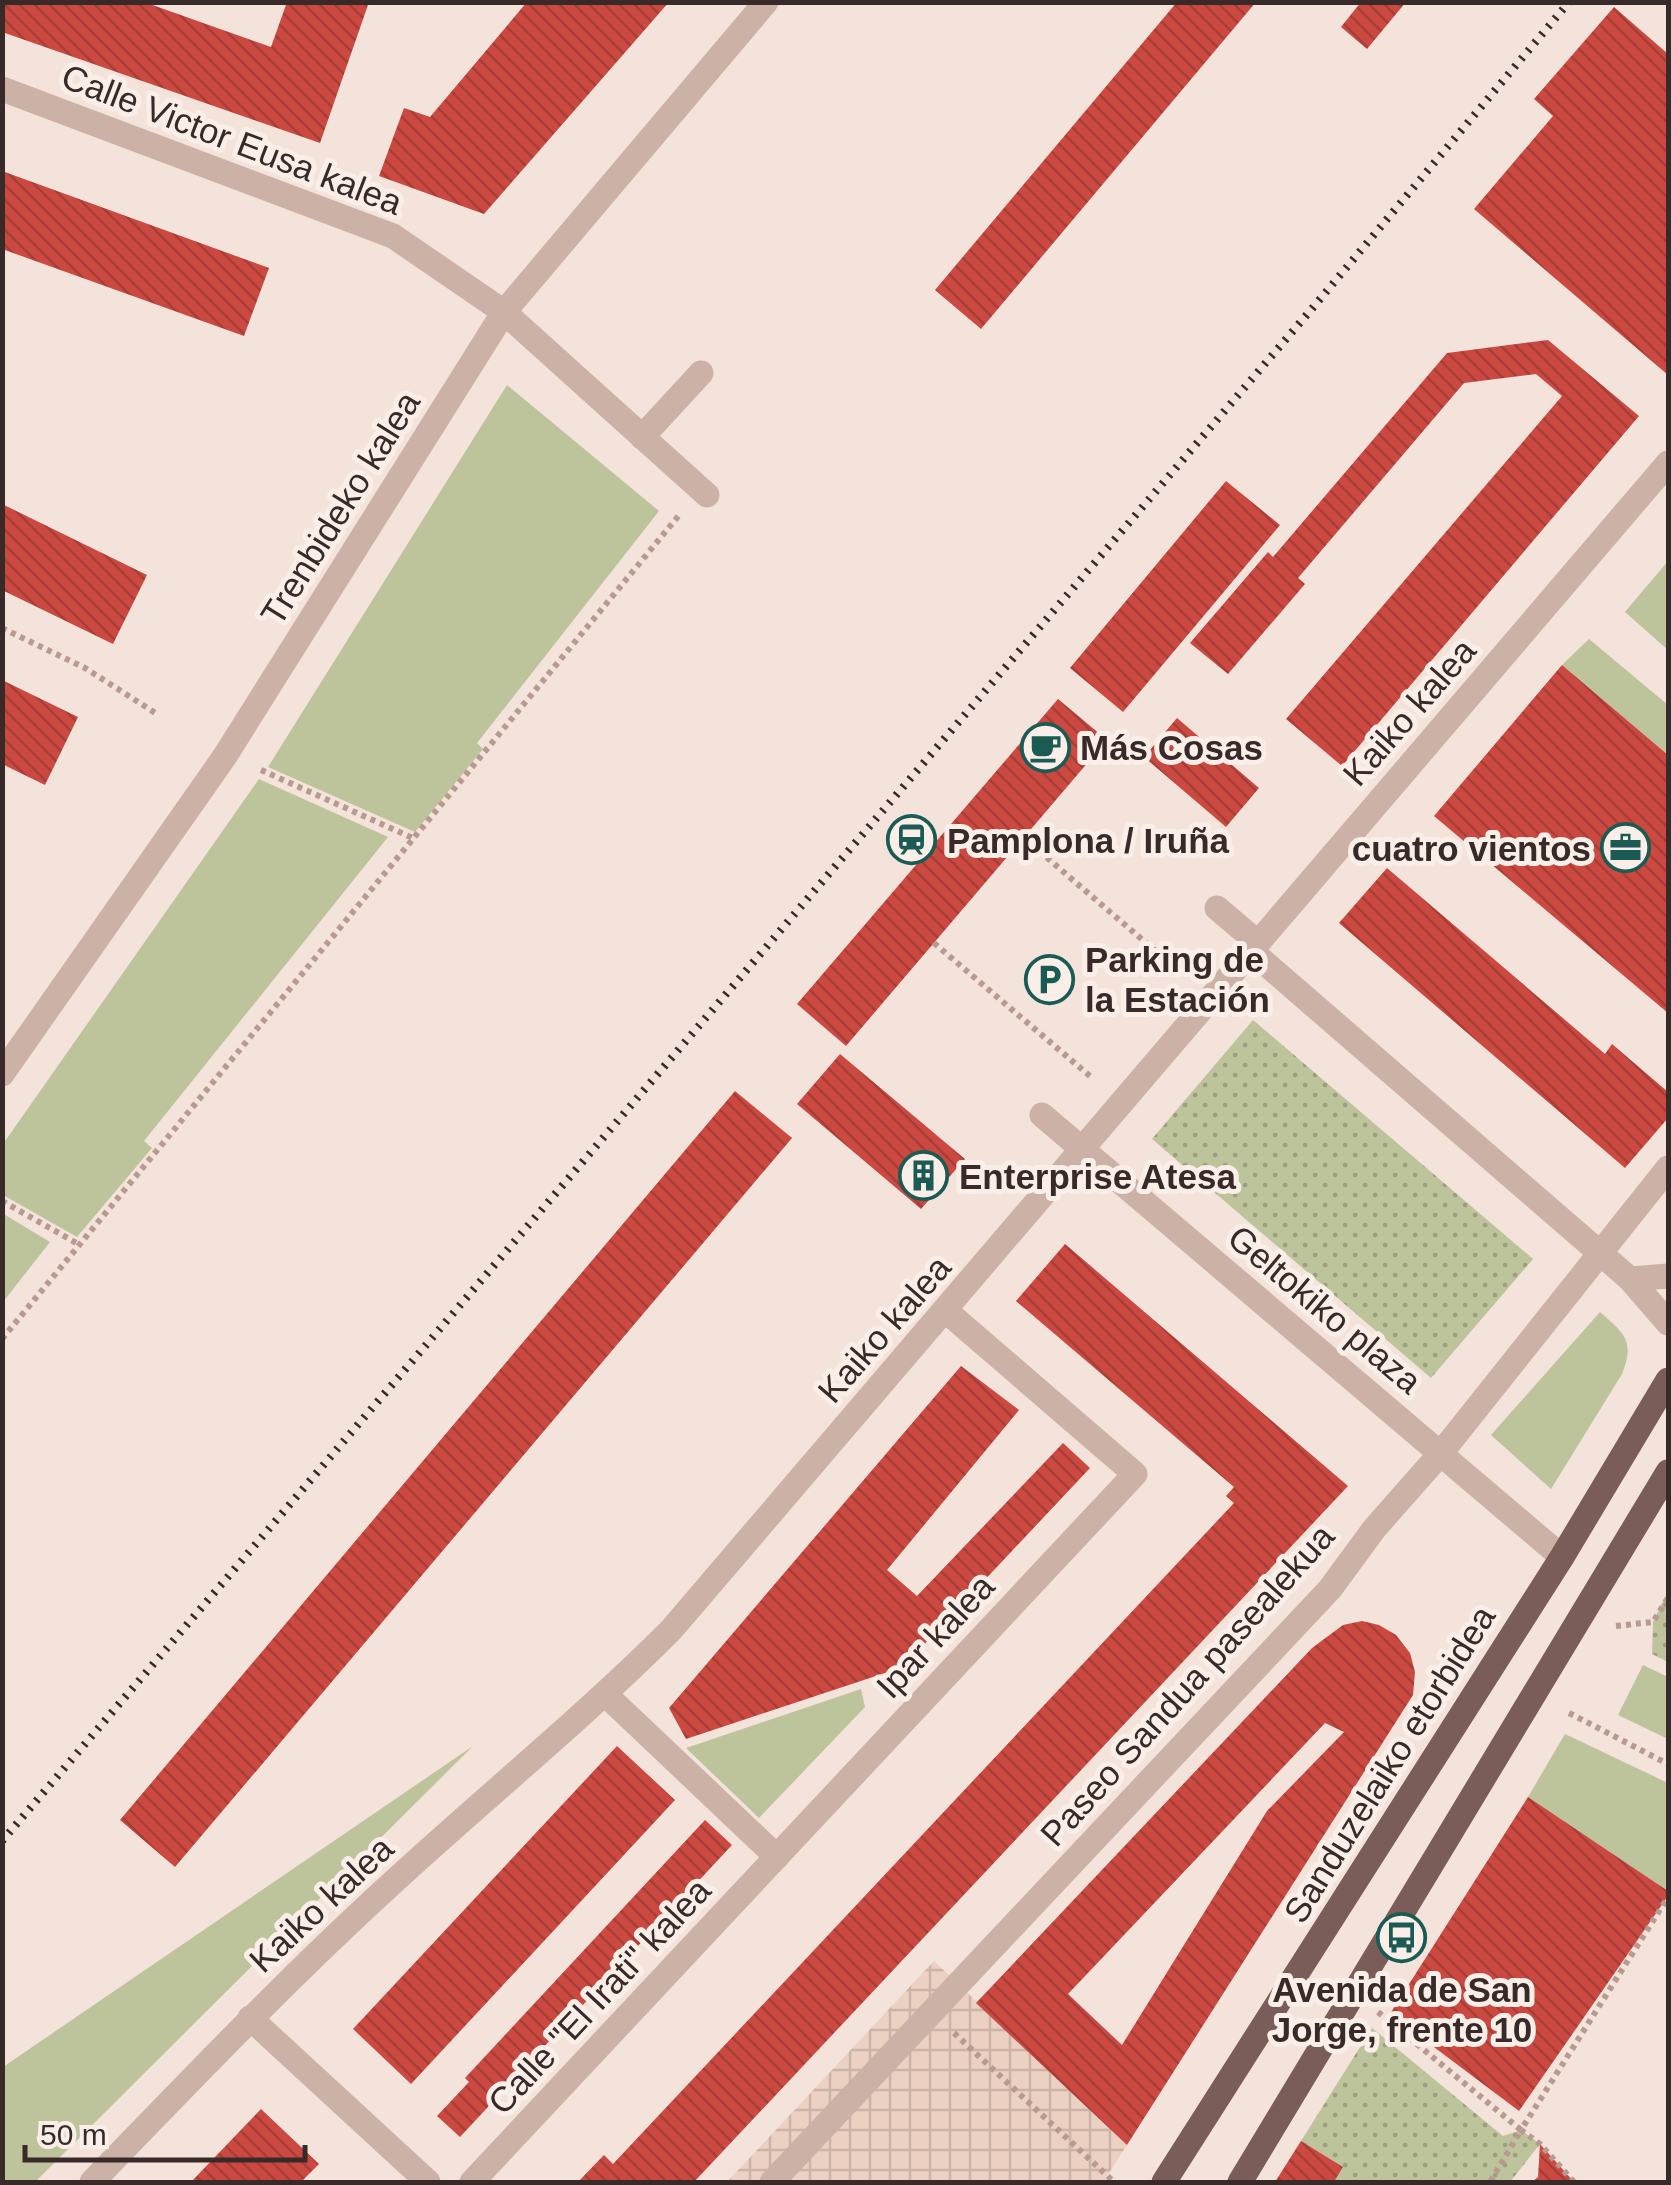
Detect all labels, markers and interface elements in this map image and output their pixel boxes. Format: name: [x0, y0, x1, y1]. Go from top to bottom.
street label: Calle Victor Eusa kalea: [56, 56, 408, 222]
street label: Trenbideko kalea: [253, 384, 428, 632]
street label: Kaiko kalea: [1335, 631, 1483, 793]
cafe icon: Más Cosas: [1019, 721, 1071, 773]
place label: Más Cosas: [1080, 728, 1263, 767]
station icon: Pamplona / Iruña: [886, 814, 938, 866]
place label: Pamplona / Iruña: [947, 821, 1230, 860]
office icon: cuatro vientos: [1600, 822, 1652, 874]
place label: cuatro vientos: [1352, 829, 1591, 868]
place label: Parking de la Estación: [1085, 940, 1270, 1019]
parking icon: Parking de la Estación: [1024, 953, 1076, 1005]
building icon: Enterprise Atesa: [898, 1150, 950, 1202]
place label: Enterprise Atesa: [959, 1157, 1236, 1196]
street label: Geltokiko plaza: [1221, 1217, 1430, 1401]
street label: Kaiko kalea: [810, 1248, 958, 1410]
street label: Paseo Sandua pasealekua: [1033, 1516, 1342, 1854]
street label: Ipar kalea: [868, 1566, 1002, 1706]
street label: Sanduzelaiko etorbidea: [1276, 1598, 1503, 1929]
street label: Kaiko kalea: [242, 1828, 401, 1980]
street label: Calle "El Irati" kalea: [480, 1870, 718, 2122]
bus stop icon: Avenida de San Jorge, frente 10: [1376, 1911, 1428, 1963]
place label: Avenida de San Jorge, frente 10: [1272, 1970, 1532, 2049]
scale bar: [25, 2100, 305, 2162]
text: 50 m: [40, 2118, 107, 2151]

